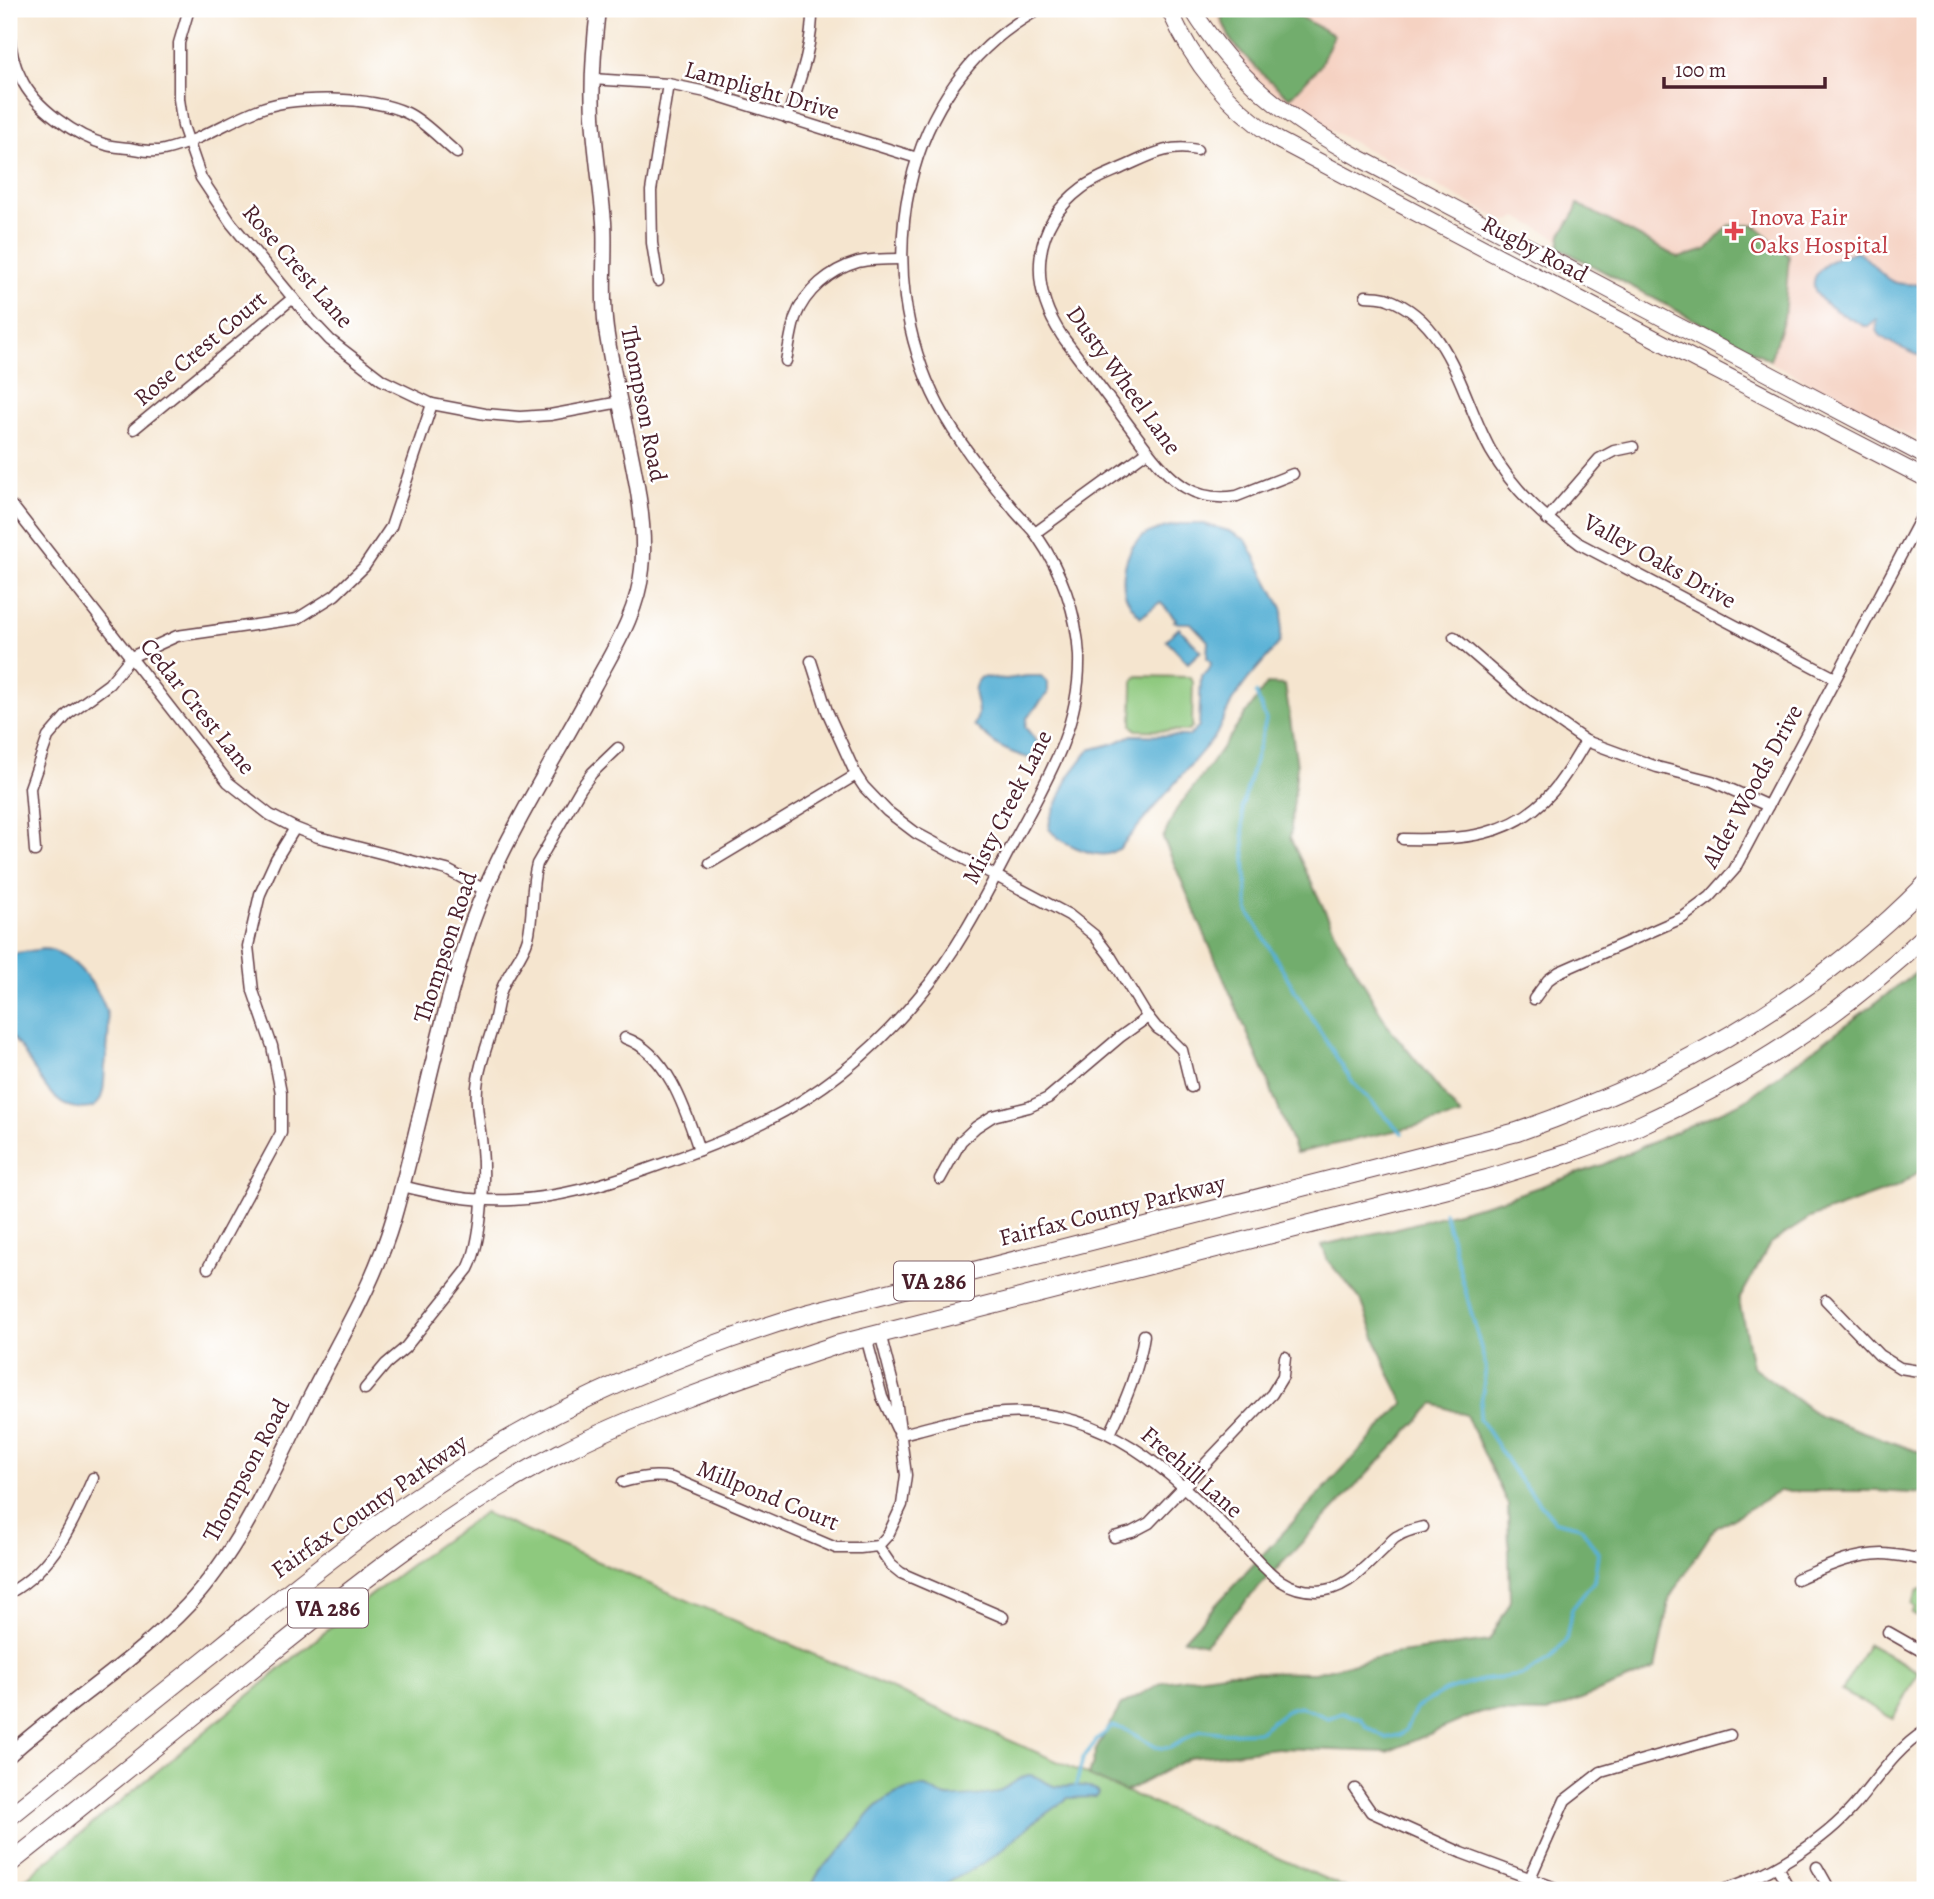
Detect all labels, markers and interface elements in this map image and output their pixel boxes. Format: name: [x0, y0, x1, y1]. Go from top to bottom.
scale bar: [1664, 46, 1826, 90]
street label: Lamplight Drive: [681, 53, 843, 127]
text: 100 m: [1675, 56, 1726, 84]
street label: Rose Crest Lane: [235, 197, 361, 335]
place label: Inova Fair Oaks Hospital: [1750, 201, 1888, 261]
street label: Rugby Road: [1476, 208, 1594, 290]
marker: Inova Fair Oaks Hospital: [1724, 221, 1744, 241]
street label: Rose Crest Court: [127, 283, 273, 413]
street label: Dusty Wheel Lane: [1059, 299, 1189, 461]
street label: Thompson Road: [613, 323, 675, 485]
street label: Valley Oaks Drive: [1577, 505, 1742, 616]
street label: Cedar Crest Lane: [133, 631, 263, 781]
street label: Alder Woods Drive: [1693, 698, 1810, 874]
street label: Misty Creek Lane: [954, 725, 1060, 889]
street label: Thompson Road: [405, 867, 485, 1027]
street label: Fairfax County Parkway: [995, 1166, 1229, 1254]
road number: VA 286: [894, 1262, 974, 1300]
street label: Thompson Road: [195, 1393, 297, 1547]
street label: Freehill Lane: [1134, 1419, 1250, 1525]
street label: Fairfax County Parkway: [265, 1426, 474, 1586]
street label: Millpond Court: [692, 1452, 844, 1538]
road number: VA 286: [288, 1588, 368, 1628]

